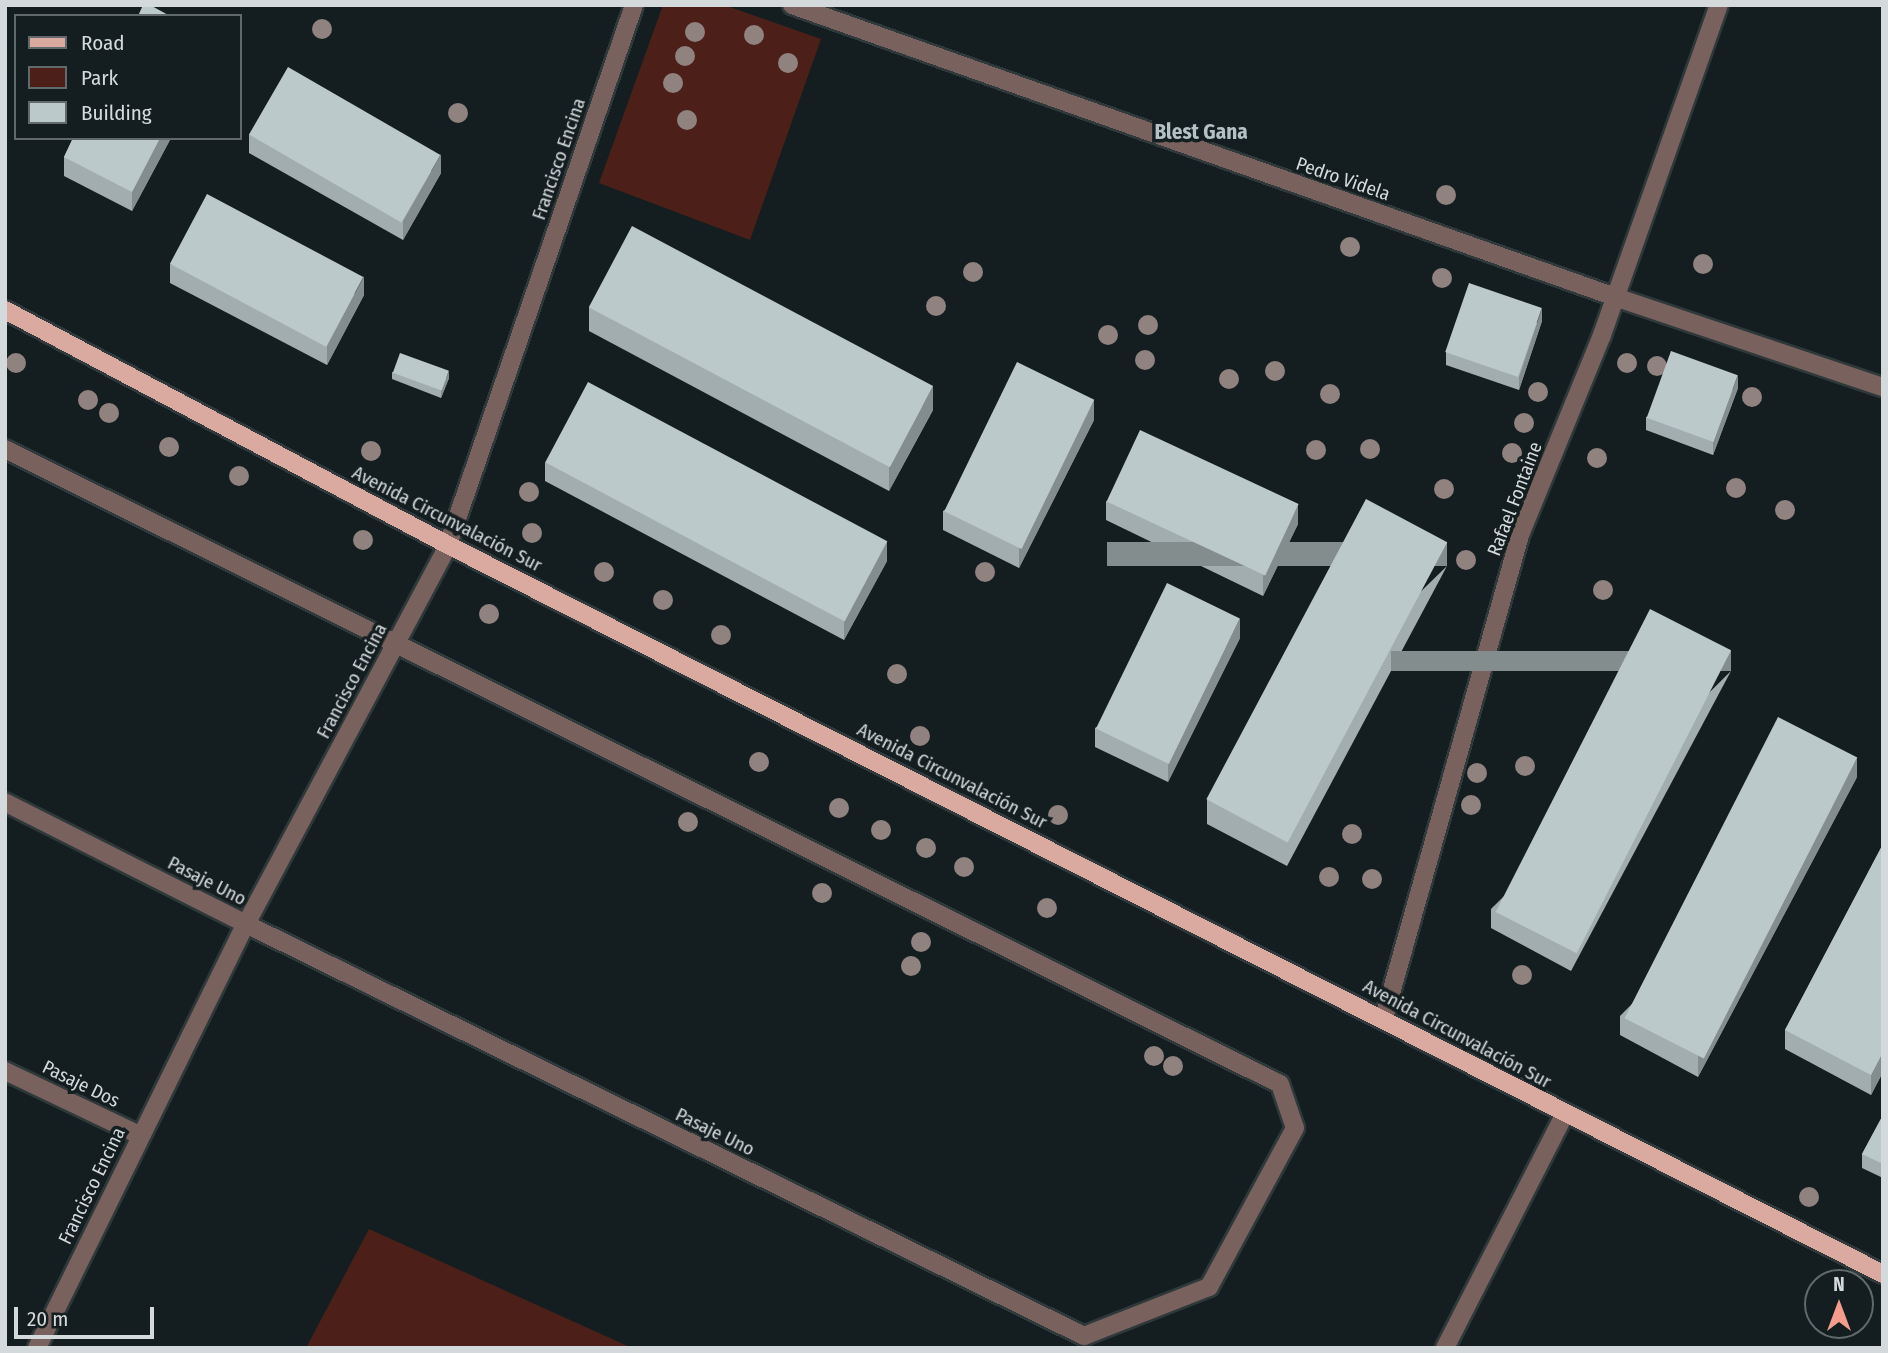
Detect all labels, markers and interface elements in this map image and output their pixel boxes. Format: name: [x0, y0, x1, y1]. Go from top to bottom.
legend: [14, 14, 242, 140]
text: Road: [81, 30, 125, 56]
text: Park: [81, 65, 118, 91]
street label: Francisco Encina: [528, 95, 590, 223]
text: Building: [81, 100, 152, 126]
district label: Blest Gana: [1154, 119, 1248, 145]
street label: Pedro Videla: [1293, 152, 1393, 206]
street label: Rafael Fontaine: [1483, 439, 1547, 559]
street label: Avenida Circunvalación Sur: [348, 461, 546, 577]
street label: Francisco Encina: [312, 619, 392, 743]
street label: Avenida Circunvalación Sur: [853, 718, 1051, 834]
street label: Pasaje Uno: [164, 852, 250, 910]
street label: Avenida Circunvalación Sur: [1359, 975, 1555, 1093]
street label: Pasaje Dos: [39, 1056, 123, 1112]
street label: Pasaje Uno: [672, 1103, 758, 1161]
street label: Francisco Encina: [54, 1124, 130, 1248]
north arrow: [1804, 1269, 1874, 1339]
text: N: [1833, 1273, 1845, 1296]
scale bar: [18, 1294, 158, 1338]
text: 20 m: [27, 1306, 68, 1332]

